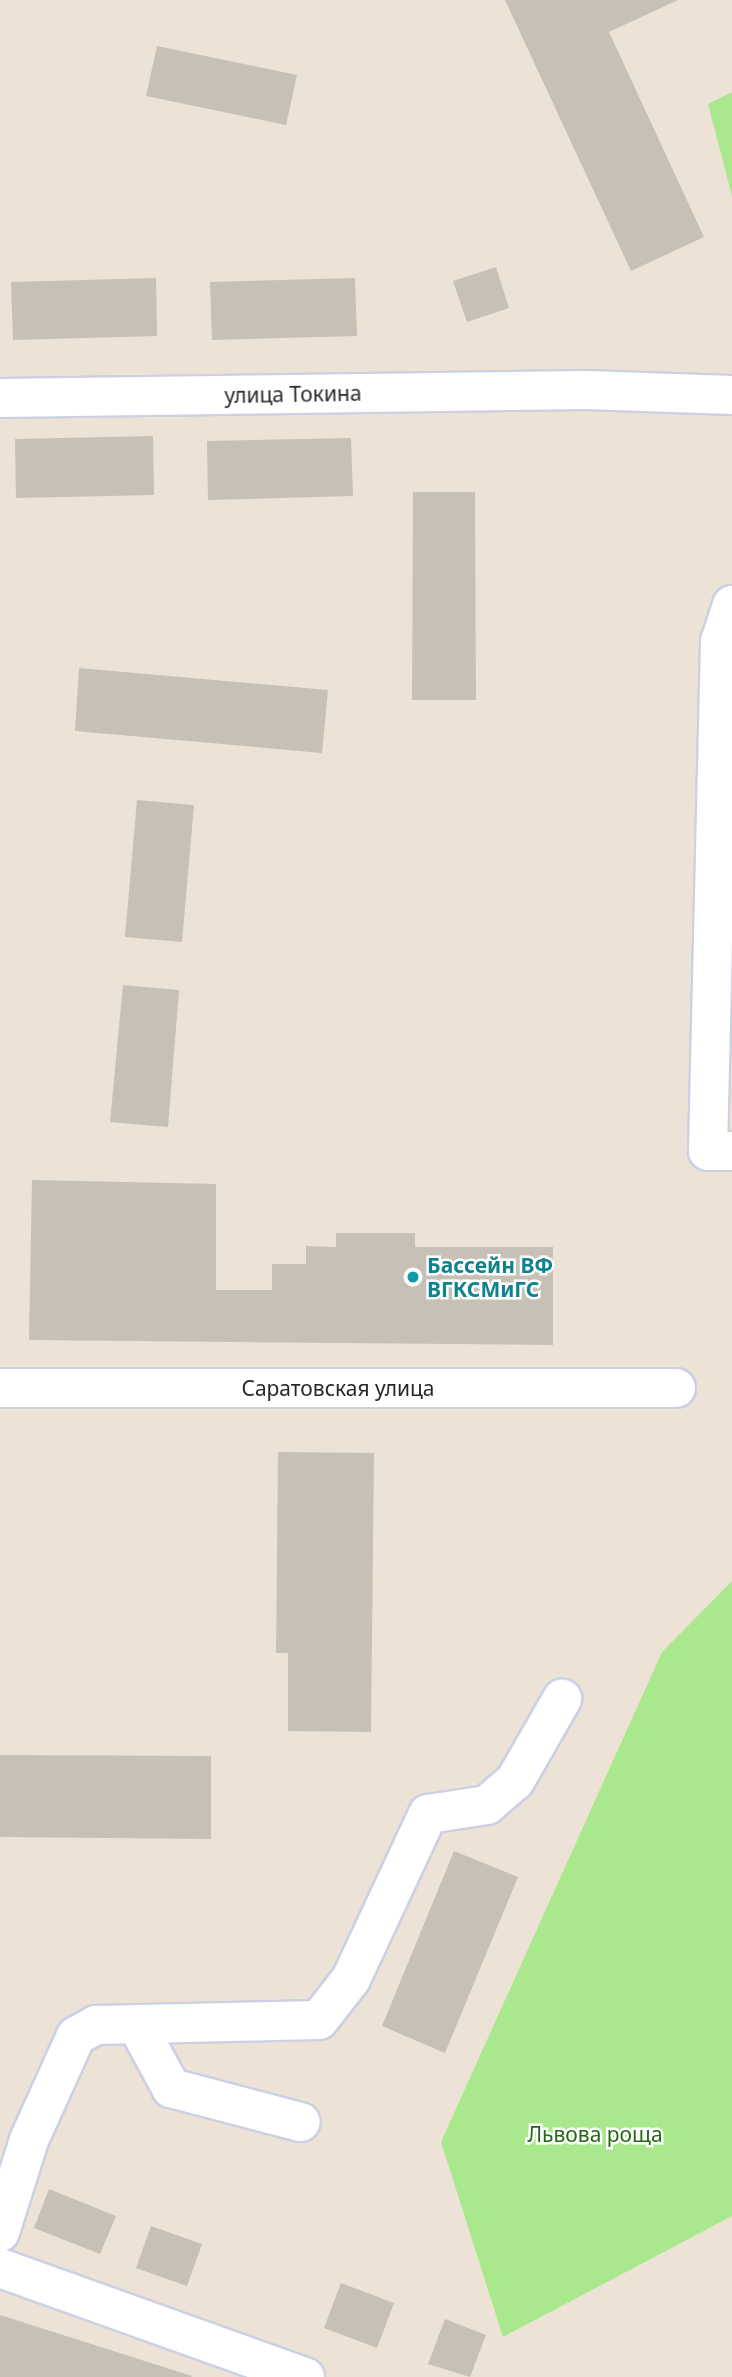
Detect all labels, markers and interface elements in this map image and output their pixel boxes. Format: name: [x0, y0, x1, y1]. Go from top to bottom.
street label: улица Токина: [224, 380, 362, 408]
place label: Бассейн ВФ ВГКСМиГС: [427, 1252, 553, 1302]
marker: Бассейн ВФ ВГКСМиГС: [405, 1269, 421, 1285]
street label: Саратовская улица: [241, 1375, 435, 1401]
park label: Львова роща: [527, 2121, 663, 2147]

